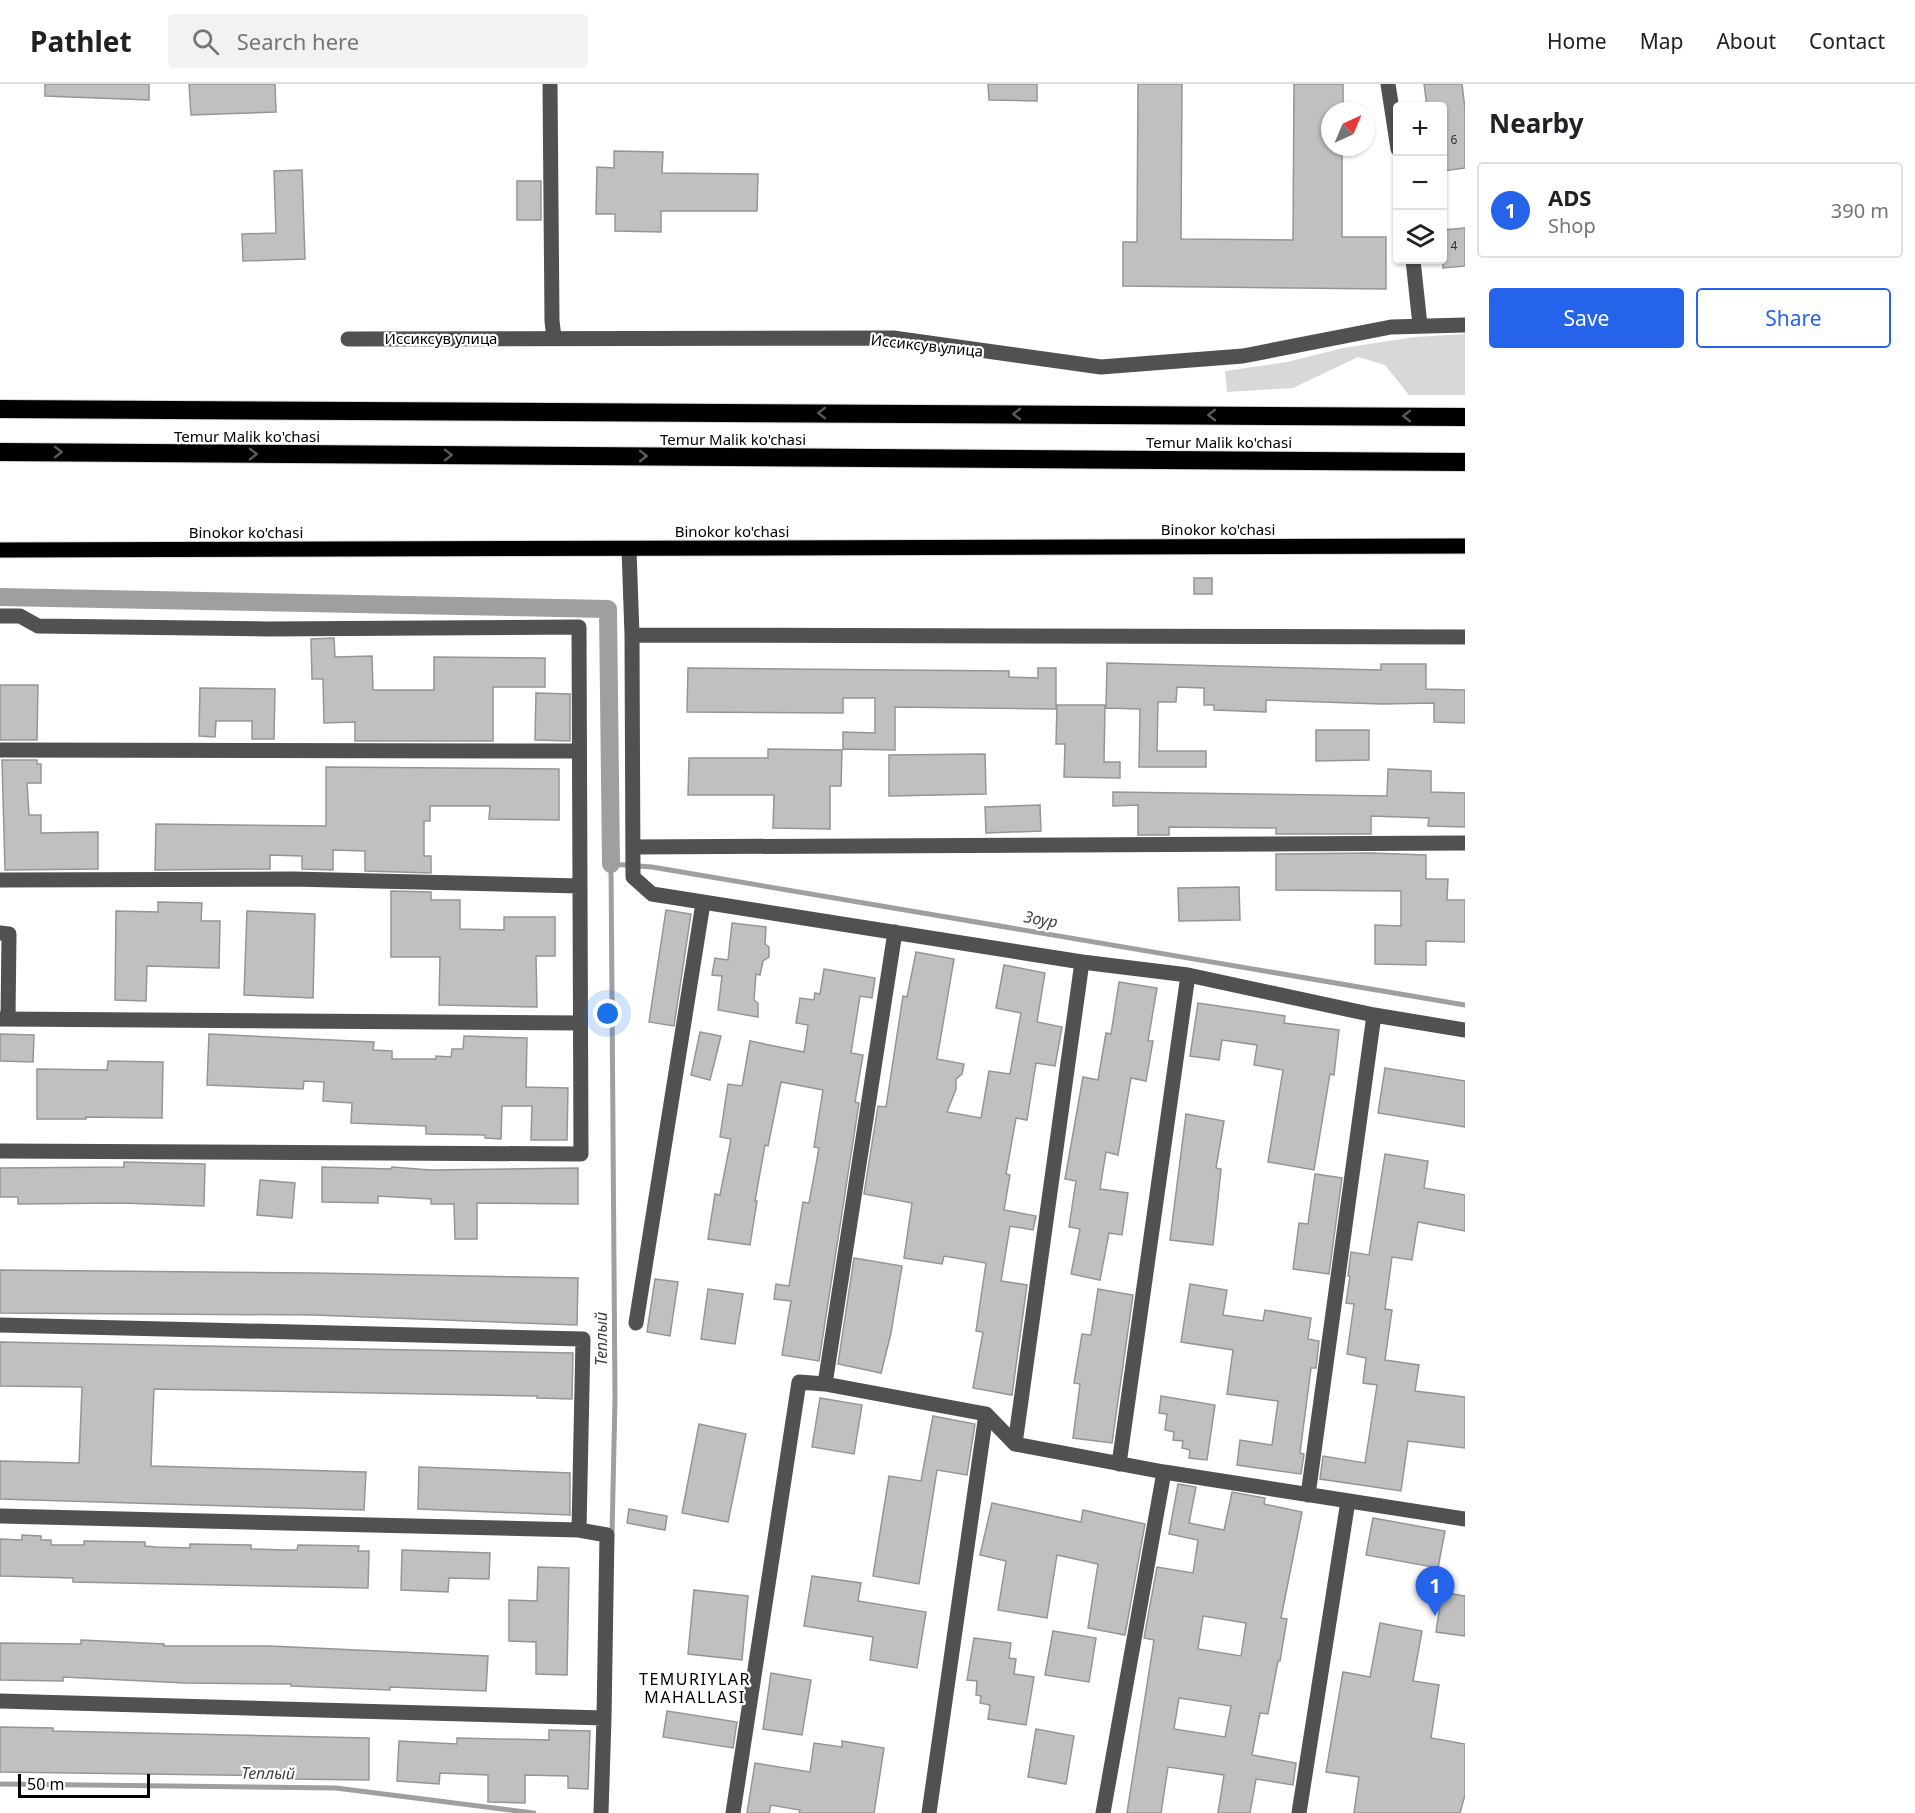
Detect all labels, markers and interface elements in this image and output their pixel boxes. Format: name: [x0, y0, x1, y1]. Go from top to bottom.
search box: [168, 14, 588, 68]
text: Pathlet: [30, 22, 132, 60]
icon: search: [189, 25, 222, 58]
text: Search here: [237, 26, 359, 56]
text: Home: [1547, 27, 1607, 55]
text: Map: [1640, 27, 1683, 55]
text: About: [1716, 27, 1776, 55]
text: Contact: [1809, 27, 1885, 55]
north arrow: [1321, 102, 1375, 156]
map controls: [1393, 102, 1447, 264]
button: +: [1393, 102, 1447, 156]
text: Nearby: [1489, 105, 1584, 141]
house number: 6: [1451, 131, 1458, 148]
button: −: [1393, 156, 1447, 210]
text: ADS: [1548, 182, 1591, 212]
text: 1: [1505, 197, 1516, 224]
text: 390 m: [1831, 197, 1889, 224]
button: layers: [1393, 210, 1447, 264]
text: Shop: [1548, 212, 1596, 239]
house number: 4: [1451, 237, 1458, 254]
button: Save: [1489, 288, 1684, 348]
button: Share: [1696, 288, 1891, 348]
street label: Иссиксув улица: [385, 328, 497, 348]
street label: Иссиксув улица: [870, 329, 984, 361]
one-way arrow: [817, 407, 826, 419]
one-way arrow: [1012, 408, 1021, 420]
one-way arrow: [1207, 409, 1216, 421]
one-way arrow: [1402, 410, 1411, 422]
street label: Temur Malik ko'chasi: [174, 426, 320, 446]
street label: Temur Malik ko'chasi: [660, 429, 806, 449]
street label: Temur Malik ko'chasi: [1146, 432, 1292, 452]
one-way arrow: [54, 446, 63, 458]
one-way arrow: [249, 448, 258, 460]
one-way arrow: [444, 449, 453, 461]
one-way arrow: [639, 450, 648, 462]
street label: Binokor ko'chasi: [1161, 519, 1275, 539]
street label: Binokor ko'chasi: [675, 521, 789, 541]
street label: Binokor ko'chasi: [189, 522, 303, 542]
water label: Зоур: [1022, 905, 1059, 933]
your location: [593, 999, 622, 1028]
water label: Теплый: [590, 1312, 612, 1366]
pin: 1: [1416, 1566, 1454, 1616]
district label: TEMURIYLAR MAHALLASI: [639, 1668, 751, 1708]
water label: Теплый: [241, 1762, 295, 1784]
scale bar: [18, 1771, 150, 1798]
text: 50 m: [27, 1773, 64, 1795]

